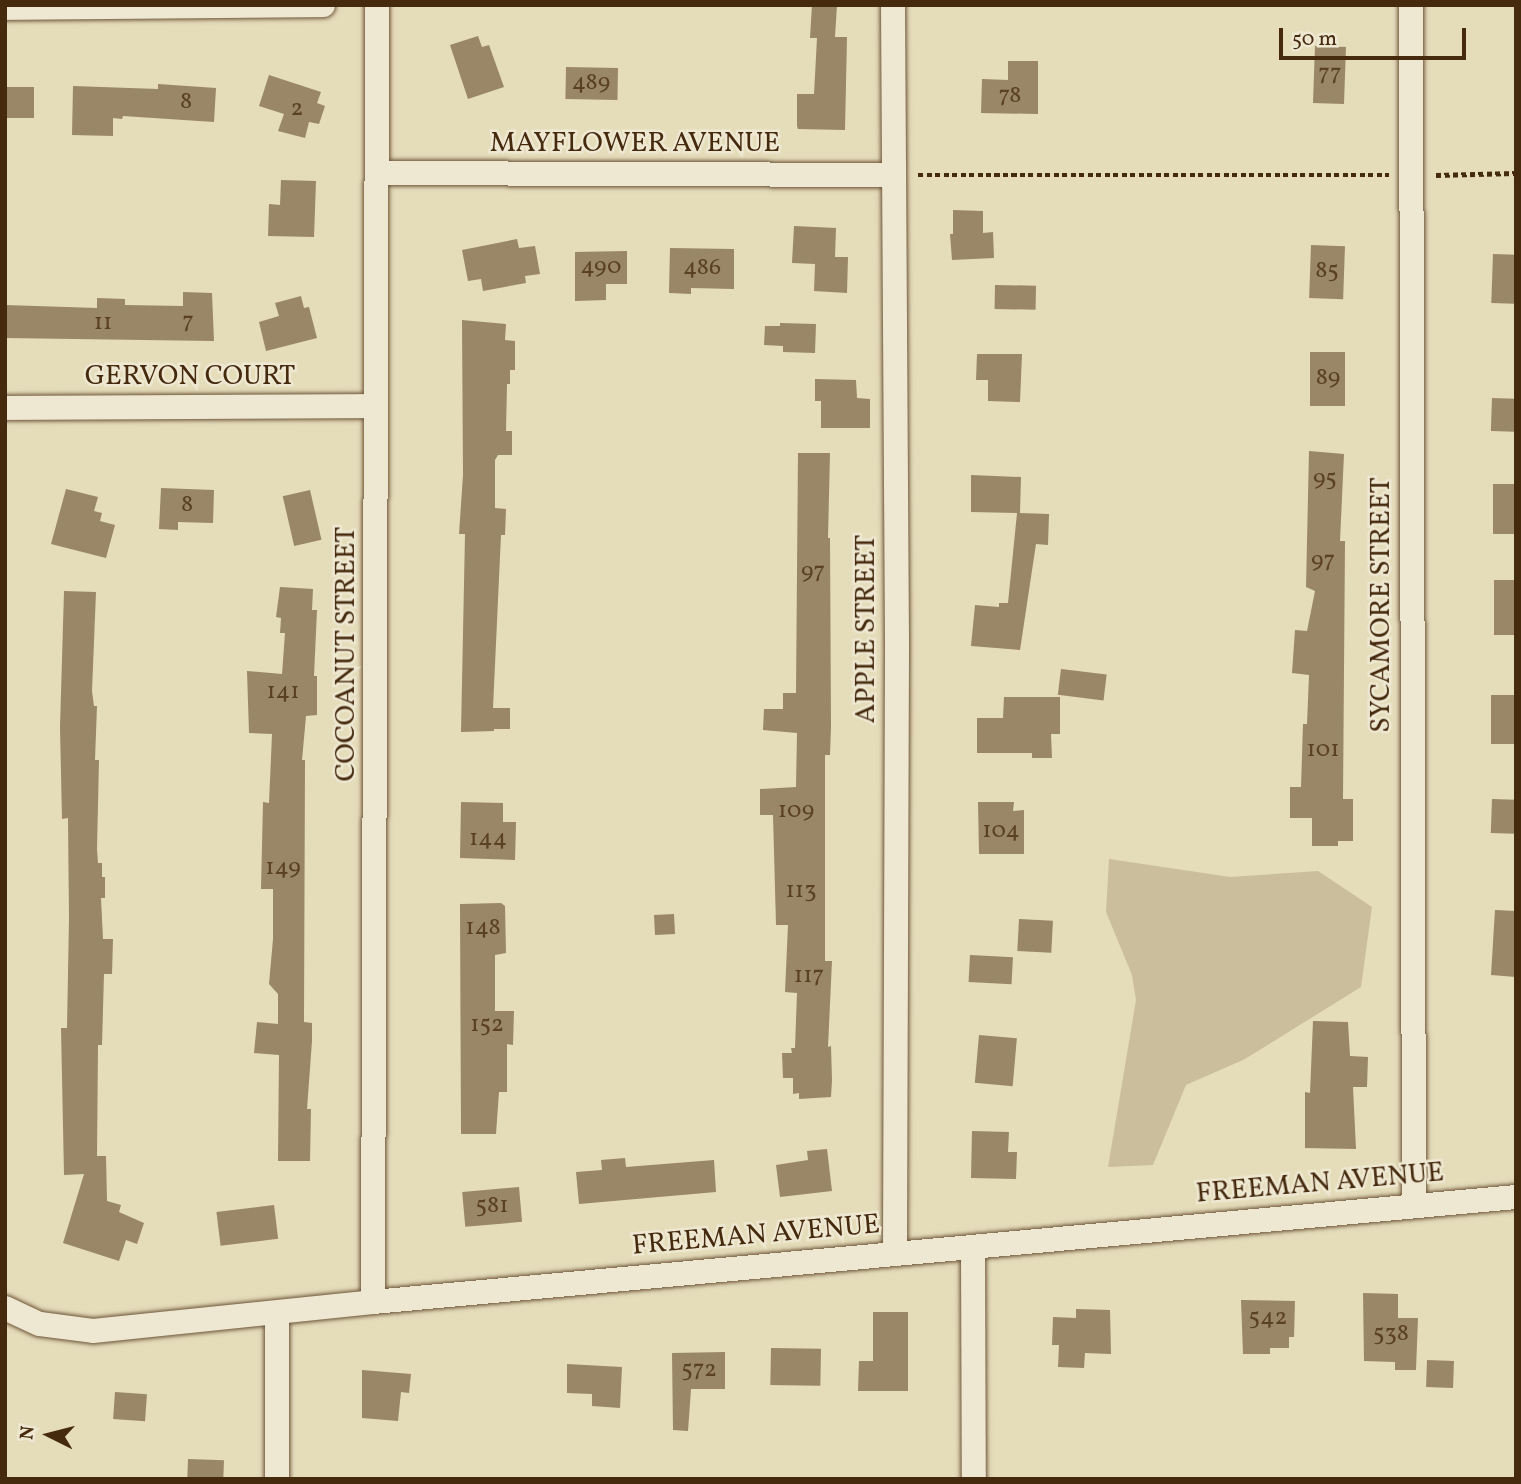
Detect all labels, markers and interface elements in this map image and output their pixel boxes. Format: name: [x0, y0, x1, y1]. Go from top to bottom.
scale bar: [1283, 14, 1470, 58]
text: 50 m: [1292, 25, 1337, 54]
house number: 77: [1318, 61, 1342, 89]
house number: 489: [572, 70, 610, 98]
house number: 78: [998, 83, 1022, 111]
house number: 8: [180, 89, 192, 117]
house number: 2: [291, 96, 303, 124]
street label: MAYFLOWER AVENUE: [490, 127, 780, 161]
house number: 490: [581, 254, 621, 282]
house number: 486: [683, 255, 721, 283]
house number: 85: [1315, 258, 1339, 286]
house number: 7: [182, 309, 194, 337]
house number: 11: [94, 310, 112, 338]
street label: GERVON COURT: [85, 360, 295, 394]
house number: 89: [1316, 365, 1340, 393]
house number: 95: [1313, 466, 1337, 494]
street label: SYCAMORE STREET: [1365, 477, 1399, 733]
house number: 8: [181, 492, 193, 520]
street label: COCOANUT STREET: [330, 526, 364, 782]
street label: APPLE STREET: [850, 535, 884, 723]
house number: 97: [1311, 548, 1335, 576]
house number: 97: [801, 559, 825, 587]
house number: 141: [267, 679, 299, 707]
house number: 101: [1306, 737, 1340, 765]
house number: 109: [778, 798, 814, 826]
house number: 104: [982, 818, 1020, 846]
house number: 144: [469, 826, 507, 854]
house number: 149: [265, 855, 301, 883]
house number: 113: [786, 878, 816, 906]
house number: 148: [465, 915, 501, 943]
house number: 117: [794, 963, 824, 991]
house number: 152: [470, 1012, 504, 1040]
street label: FREEMAN AVENUE: [1195, 1156, 1445, 1212]
house number: 581: [475, 1193, 509, 1221]
street label: FREEMAN AVENUE: [631, 1208, 881, 1264]
house number: 542: [1249, 1305, 1287, 1333]
house number: 538: [1373, 1321, 1409, 1349]
house number: 572: [681, 1357, 717, 1385]
north arrow: [14, 1400, 84, 1470]
text: N: [14, 1425, 42, 1441]

